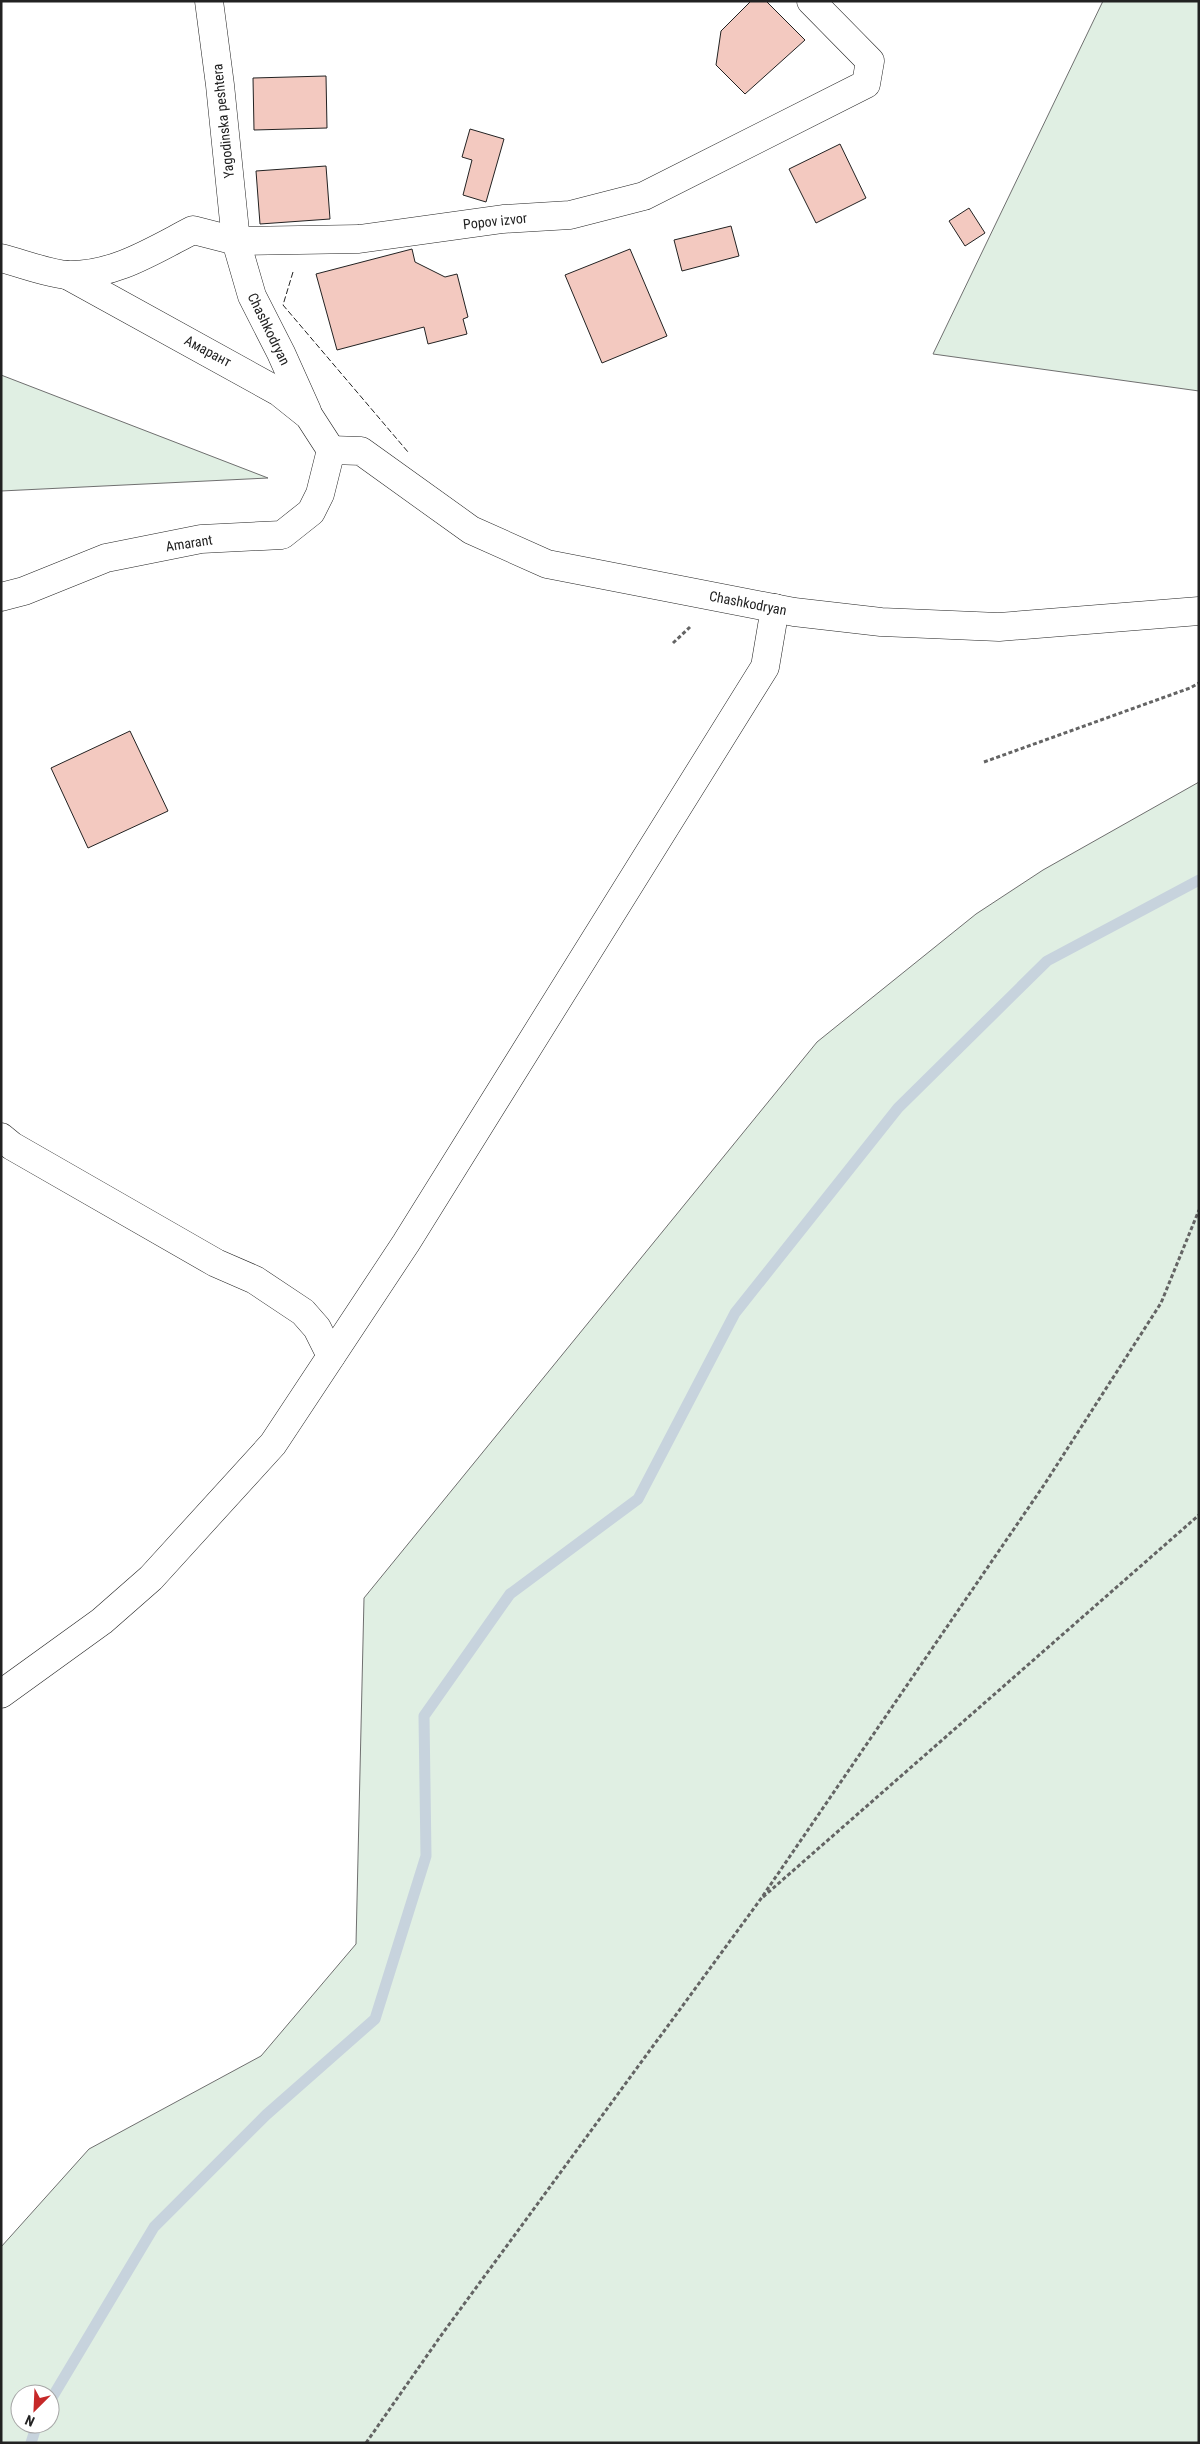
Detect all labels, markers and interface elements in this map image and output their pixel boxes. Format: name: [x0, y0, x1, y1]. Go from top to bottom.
street label: Yagodinska peshtera: [209, 63, 237, 179]
street label: Popov izvor: [462, 210, 528, 232]
street label: Chashkodryan: [245, 290, 293, 368]
street label: Амарант: [182, 332, 234, 370]
street label: Amarant: [165, 531, 213, 555]
street label: Chashkodryan: [708, 588, 788, 618]
north arrow: [10, 2384, 60, 2434]
text: N: [23, 2412, 37, 2430]

